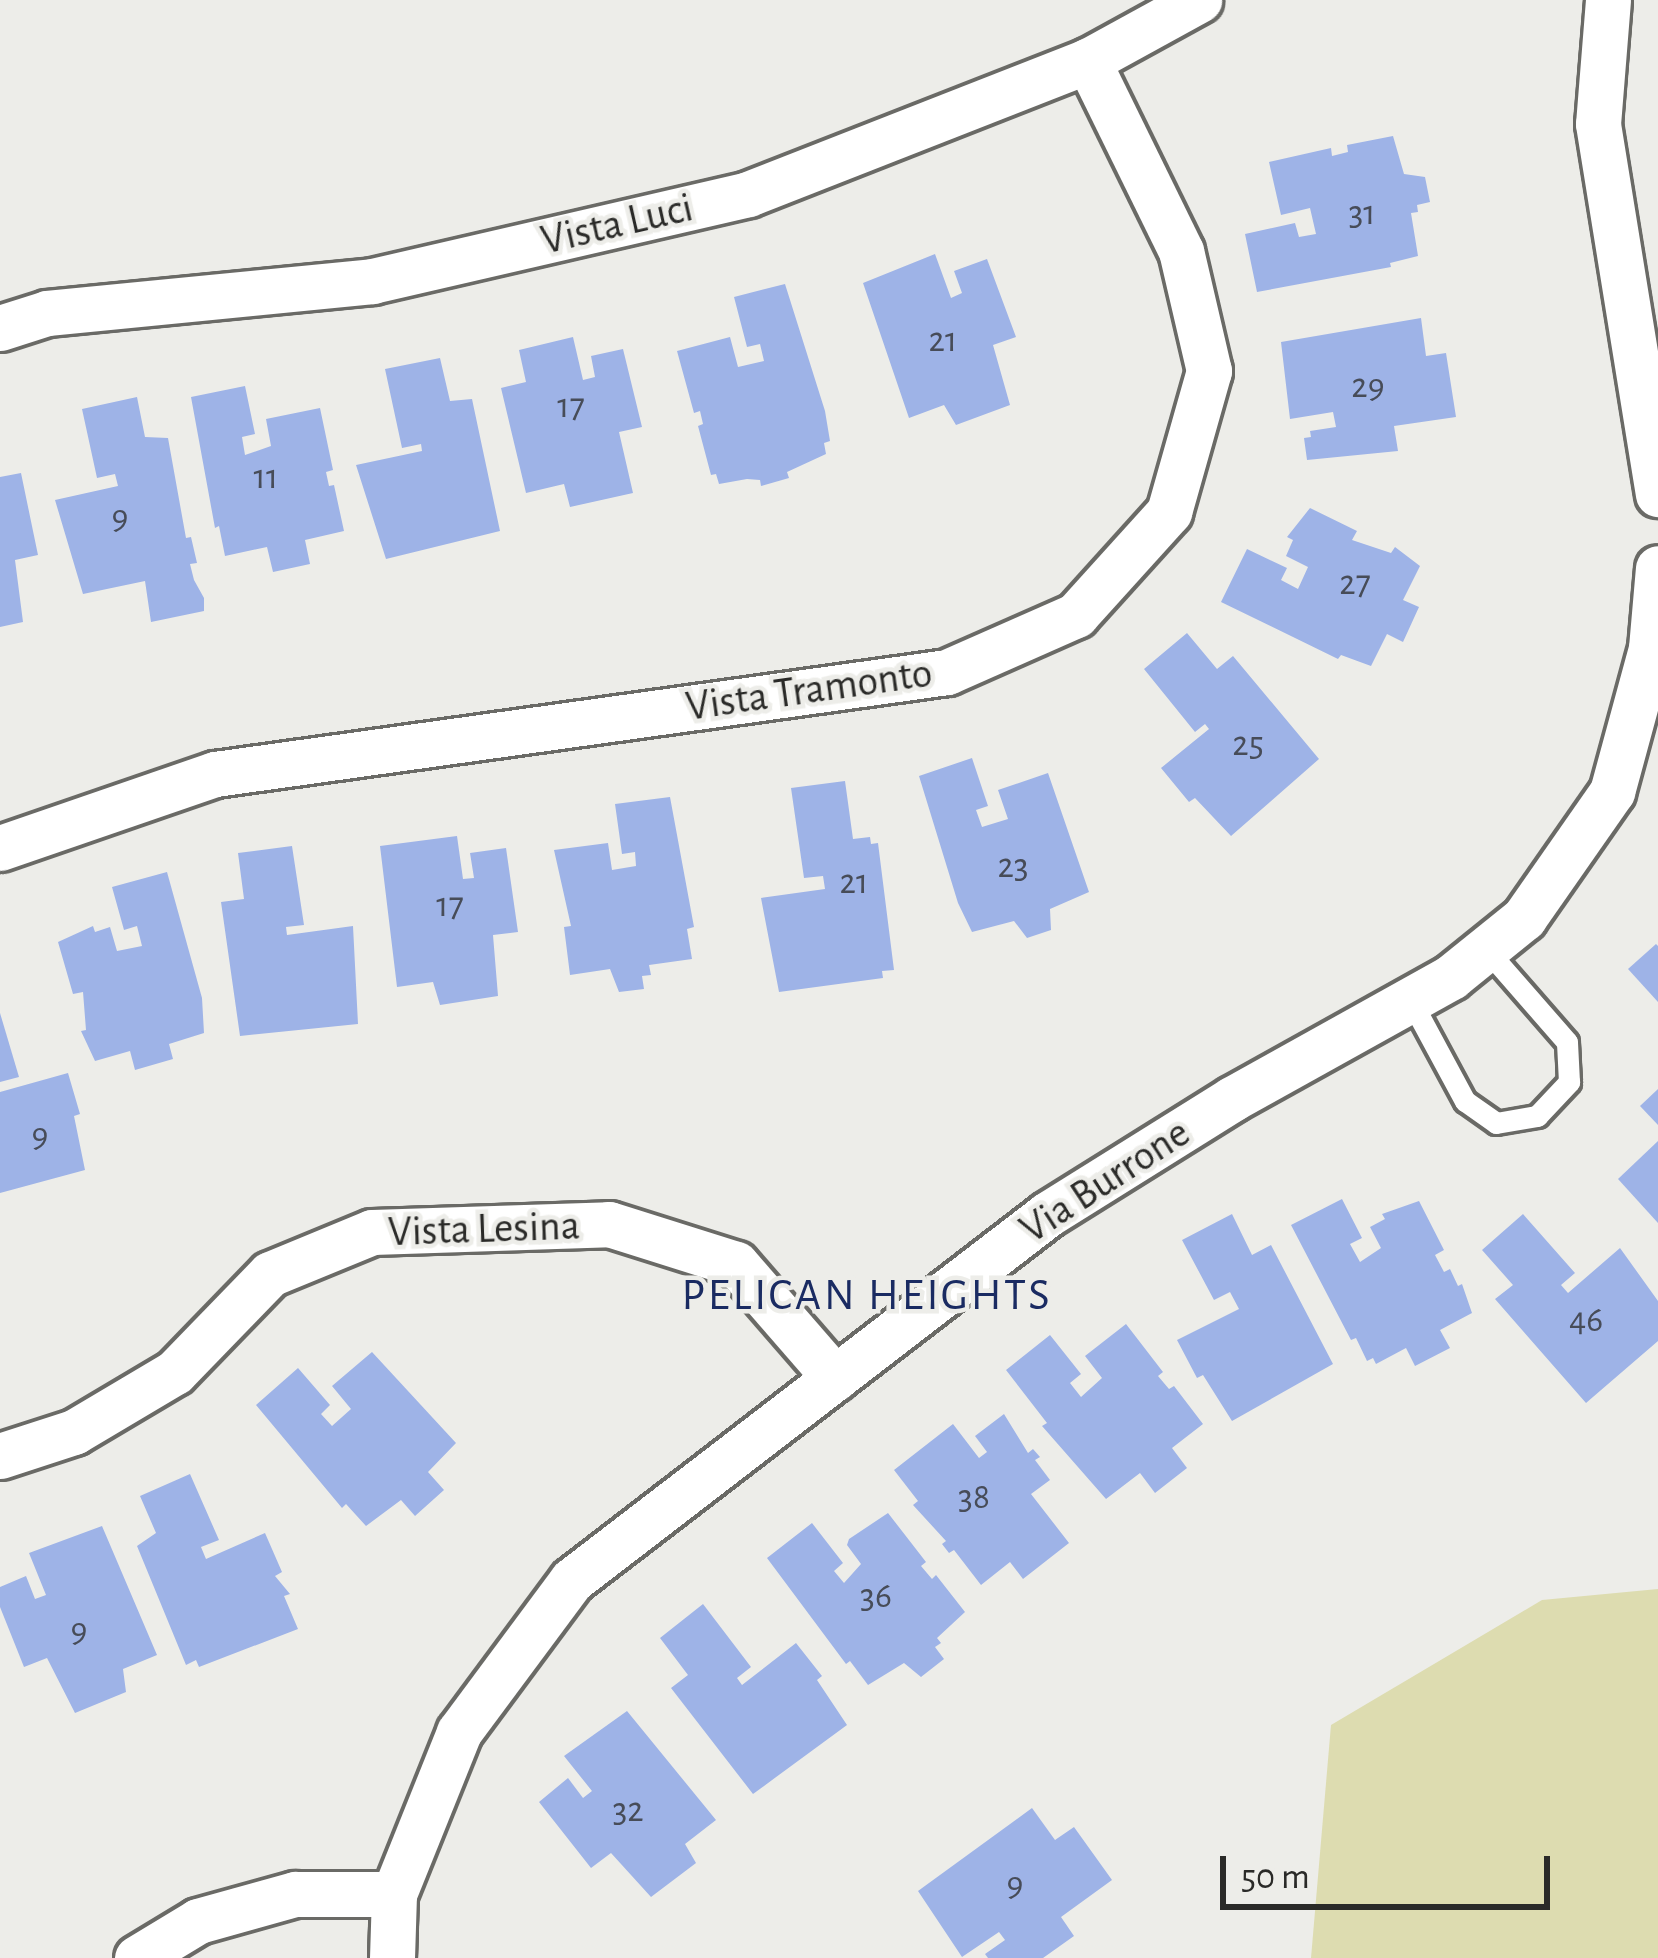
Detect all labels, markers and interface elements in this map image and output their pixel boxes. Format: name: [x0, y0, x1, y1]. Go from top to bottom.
street label: Vista Luci: [536, 182, 698, 266]
house number: 31: [1348, 192, 1376, 236]
house number: 21: [929, 319, 957, 363]
house number: 29: [1351, 365, 1385, 409]
house number: 17: [557, 385, 585, 429]
house number: 11: [254, 456, 278, 500]
house number: 9: [112, 496, 128, 540]
house number: 27: [1339, 562, 1371, 606]
street label: Vista Tramonto: [683, 648, 935, 732]
house number: 25: [1232, 723, 1264, 767]
house number: 23: [997, 845, 1029, 889]
house number: 21: [840, 861, 868, 905]
house number: 17: [436, 884, 464, 928]
street label: Via Burrone: [1011, 1108, 1199, 1254]
house number: 9: [32, 1114, 48, 1158]
street label: Vista Lesina: [387, 1200, 581, 1258]
district label: PELICAN HEIGHTS: [681, 1269, 1053, 1323]
house number: 46: [1569, 1299, 1603, 1343]
house number: 38: [958, 1476, 990, 1520]
house number: 36: [860, 1575, 892, 1619]
house number: 9: [71, 1609, 87, 1653]
house number: 32: [612, 1789, 644, 1833]
scale bar: [1226, 1832, 1556, 1906]
text: 50 m: [1241, 1859, 1310, 1895]
house number: 9: [1007, 1863, 1023, 1907]

